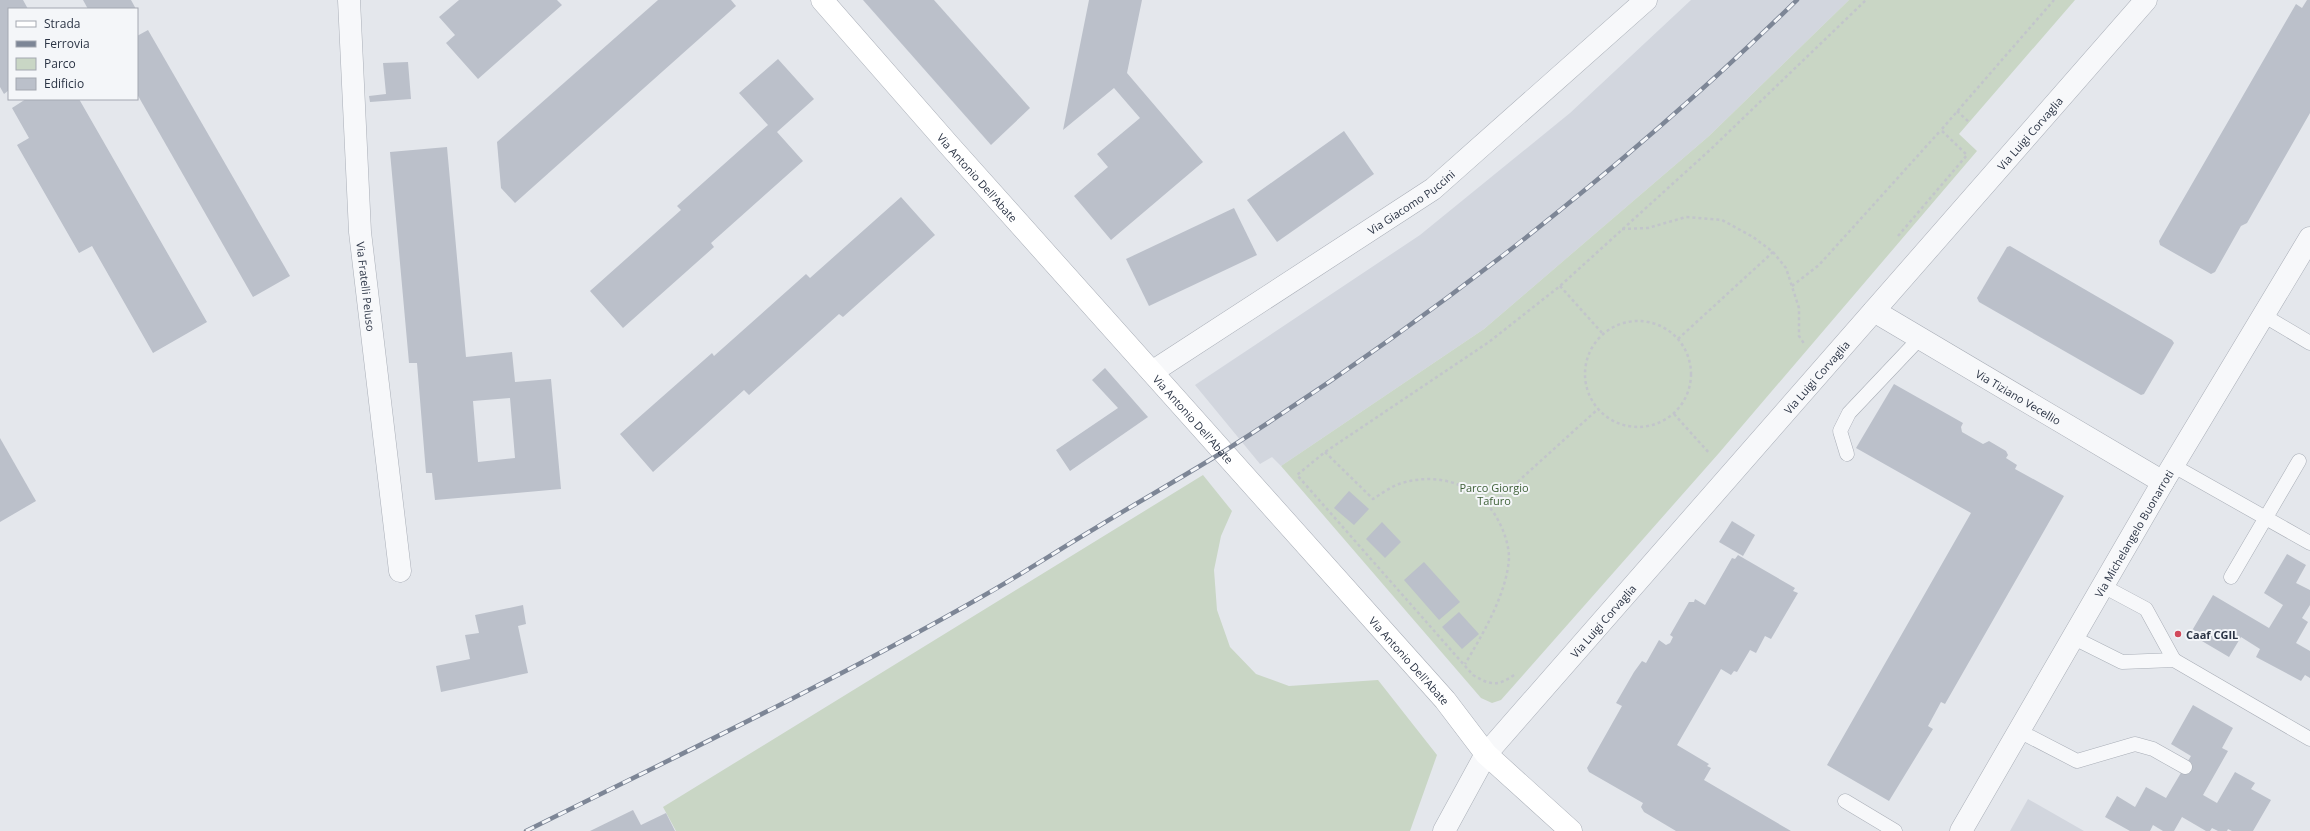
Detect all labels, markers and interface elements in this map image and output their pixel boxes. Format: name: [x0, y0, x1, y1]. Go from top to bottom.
legend: [8, 8, 138, 100]
text: Strada: [44, 15, 80, 32]
text: Ferrovia: [44, 35, 90, 52]
text: Parco: [44, 55, 76, 72]
text: Edificio: [44, 75, 84, 92]
street label: Via Luigi Corvaglia: [1993, 93, 2066, 173]
street label: Via Antonio Dell'Abate: [934, 130, 1021, 225]
street label: Via Giacomo Puccini: [1364, 166, 1458, 237]
street label: Via Fratelli Peluso: [354, 241, 379, 332]
street label: Via Luigi Corvaglia: [1780, 337, 1852, 417]
street label: Via Tiziano Vecellio: [1973, 365, 2064, 428]
street label: Via Antonio Dell'Abate: [1150, 371, 1237, 466]
street label: Via Michelangelo Buonarroti: [2091, 467, 2176, 600]
park label: Parco Giorgio Tafuro: [1459, 480, 1529, 508]
street label: Via Luigi Corvaglia: [1567, 581, 1639, 660]
street label: Via Antonio Dell'Abate: [1366, 613, 1453, 708]
place label: Caaf CGIL: [2186, 627, 2238, 642]
marker: Caaf CGIL: [2173, 629, 2183, 639]

